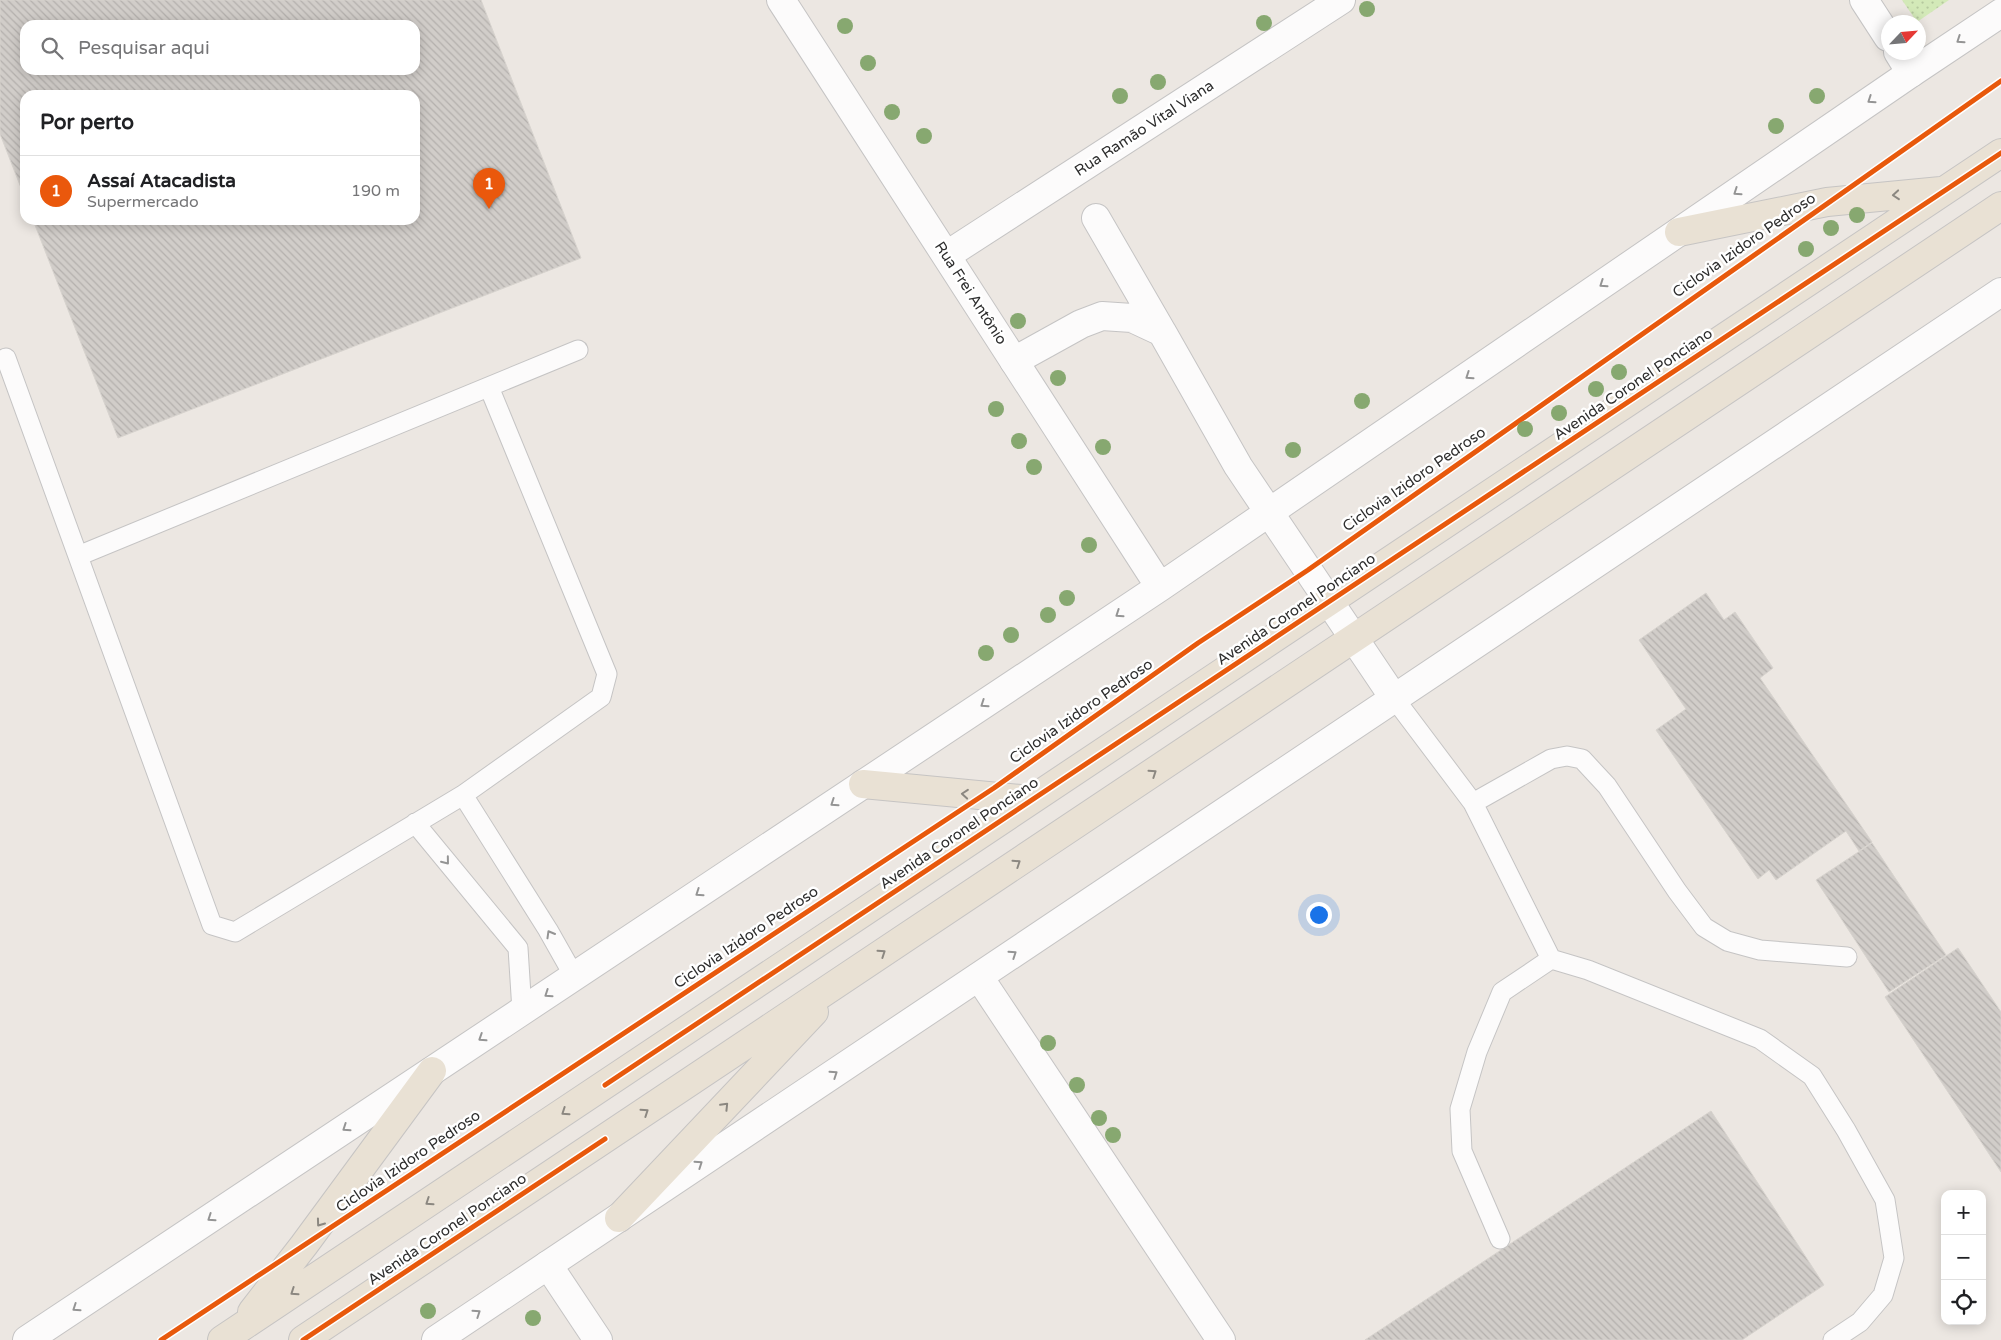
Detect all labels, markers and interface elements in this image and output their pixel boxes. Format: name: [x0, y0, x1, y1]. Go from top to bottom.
north arrow: [1881, 15, 1926, 60]
search box: [20, 20, 420, 75]
icon: search: [38, 34, 66, 62]
one-way arrow: [1957, 34, 1966, 43]
text: Pesquisar aqui: [78, 37, 210, 59]
street label: Rua Ramão Vital Viana: [1071, 76, 1217, 180]
one-way arrow: [1867, 94, 1877, 103]
text: Por perto: [40, 110, 134, 135]
pin: 1: [473, 168, 505, 209]
text: Assaí Atacadista: [87, 170, 236, 192]
text: 1: [51, 181, 61, 201]
text: 190 m: [351, 181, 400, 201]
one-way arrow: [1733, 186, 1743, 195]
street label: Ciclovia Izidoro Pedroso: [1669, 189, 1819, 301]
one-way arrow: [1892, 190, 1900, 201]
text: Supermercado: [87, 192, 199, 212]
street label: Rua Frei Antônio: [931, 238, 1011, 348]
one-way arrow: [1599, 278, 1609, 287]
street label: Avenida Coronel Ponciano: [1550, 324, 1716, 444]
one-way arrow: [1465, 370, 1475, 379]
street label: Ciclovia Izidoro Pedroso: [1339, 423, 1489, 535]
street label: Avenida Coronel Ponciano: [1213, 549, 1379, 669]
one-way arrow: [1115, 608, 1125, 617]
street label: Ciclovia Izidoro Pedroso: [1006, 655, 1156, 767]
one-way arrow: [980, 698, 989, 707]
one-way arrow: [1147, 769, 1156, 779]
street label: Avenida Coronel Ponciano: [876, 773, 1042, 893]
one-way arrow: [961, 789, 969, 800]
one-way arrow: [830, 797, 839, 807]
one-way arrow: [440, 855, 448, 864]
one-way arrow: [1012, 860, 1021, 869]
street label: Ciclovia Izidoro Pedroso: [670, 882, 822, 992]
one-way arrow: [695, 887, 704, 897]
your location: [1306, 902, 1332, 928]
one-way arrow: [547, 930, 557, 939]
one-way arrow: [877, 950, 886, 959]
one-way arrow: [1007, 951, 1017, 960]
one-way arrow: [545, 988, 554, 997]
one-way arrow: [478, 1032, 488, 1041]
one-way arrow: [829, 1071, 838, 1080]
one-way arrow: [719, 1103, 728, 1112]
street label: Ciclovia Izidoro Pedroso: [332, 1106, 484, 1216]
one-way arrow: [561, 1106, 570, 1115]
one-way arrow: [640, 1108, 649, 1118]
one-way arrow: [343, 1122, 352, 1131]
one-way arrow: [693, 1161, 703, 1170]
street label: Avenida Coronel Ponciano: [364, 1169, 530, 1289]
map controls: [1941, 1190, 1986, 1325]
button: +: [1941, 1190, 1986, 1235]
one-way arrow: [426, 1196, 435, 1205]
one-way arrow: [207, 1212, 217, 1221]
one-way arrow: [317, 1217, 326, 1227]
button: −: [1941, 1235, 1986, 1280]
button: locate: [1941, 1280, 1986, 1325]
one-way arrow: [291, 1286, 300, 1295]
one-way arrow: [72, 1302, 81, 1311]
one-way arrow: [471, 1310, 481, 1319]

